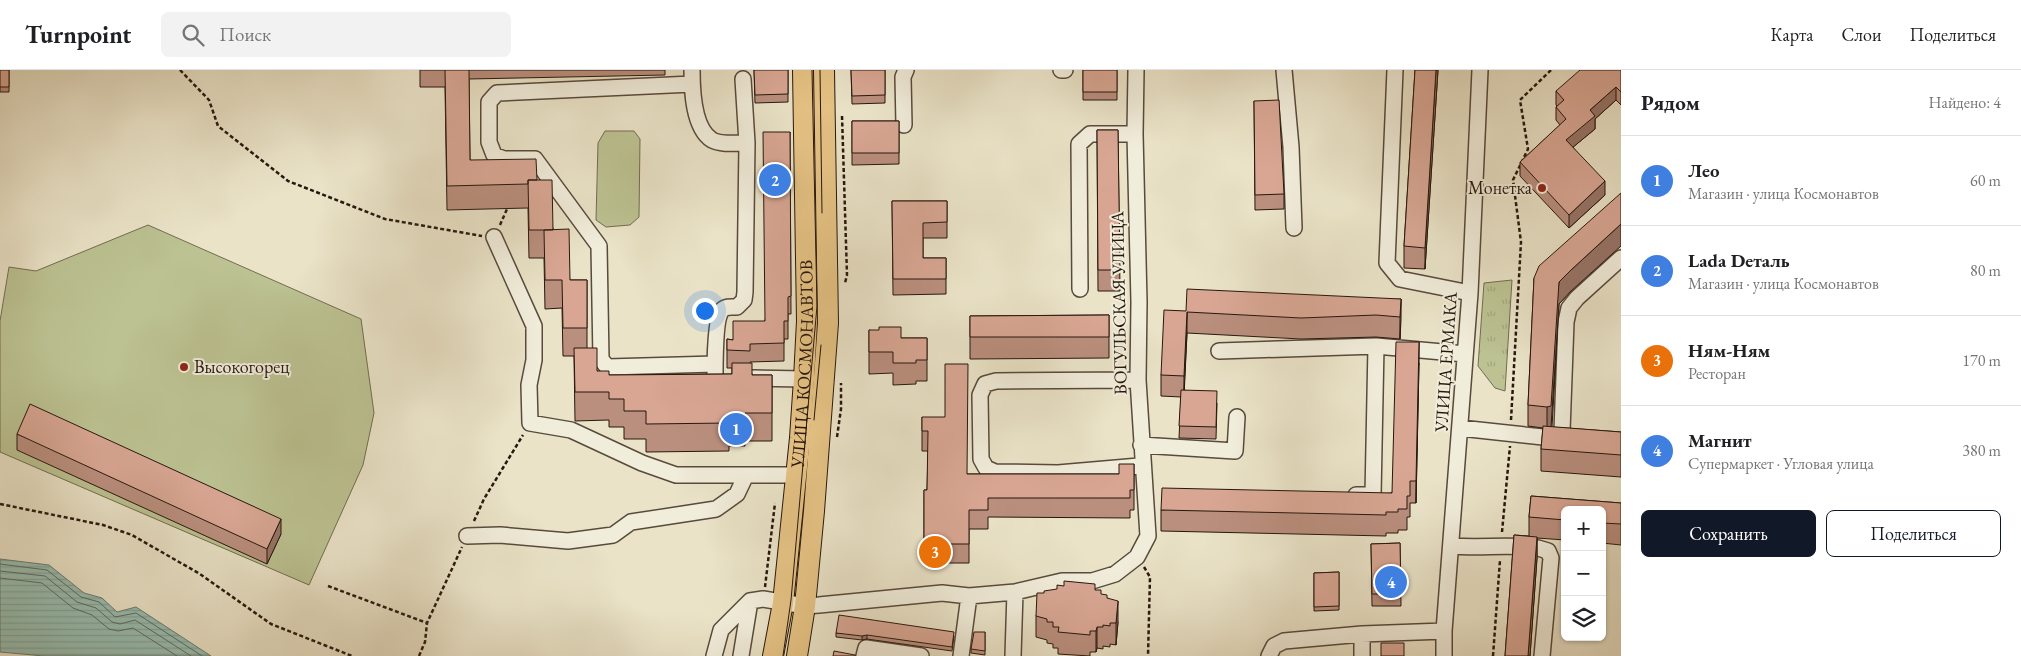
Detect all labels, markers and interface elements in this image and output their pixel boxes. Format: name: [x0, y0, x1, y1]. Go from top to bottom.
search box: [161, 12, 511, 57]
text: Turnpoint: [25, 19, 131, 50]
icon: search: [179, 21, 207, 49]
text: Поиск: [219, 22, 271, 47]
text: Карта: [1771, 23, 1814, 46]
text: Слои: [1842, 23, 1881, 46]
text: Поделиться: [1909, 23, 1996, 46]
text: Рядом: [1641, 89, 1700, 116]
text: Найдено: 4: [1929, 92, 2001, 113]
text: Лео: [1688, 158, 1720, 183]
pin: 2: [759, 161, 791, 199]
text: 1: [1653, 170, 1661, 191]
text: 60 m: [1970, 170, 2001, 191]
place label: Монетка: [1468, 176, 1533, 199]
marker: Монетка: [1536, 182, 1548, 194]
text: Магазин · улица Космонавтов: [1688, 183, 1879, 204]
street label: ВОГУЛЬСКАЯ УЛИЦА: [1105, 211, 1132, 395]
text: Lada Dеталь: [1688, 248, 1790, 273]
street label: УЛИЦА КОСМОНАВТОВ: [785, 260, 818, 470]
text: 2: [1653, 260, 1661, 281]
text: 80 m: [1970, 260, 2001, 281]
text: Магазин · улица Космонавтов: [1688, 273, 1879, 294]
street label: УЛИЦА ЕРМАКА: [1429, 290, 1462, 434]
your location: [692, 298, 718, 324]
text: Ням-Ням: [1688, 338, 1770, 363]
text: 3: [1653, 350, 1661, 371]
text: 170 m: [1962, 350, 2001, 371]
place label: Высокогорец: [194, 355, 290, 378]
marker: Высокогорец: [178, 361, 190, 373]
text: Ресторан: [1688, 363, 1746, 384]
pin: 1: [720, 410, 752, 448]
text: Магнит: [1688, 428, 1752, 453]
text: 4: [1653, 440, 1661, 461]
text: 380 m: [1962, 440, 2001, 461]
text: Супермаркет · Угловая улица: [1688, 453, 1874, 474]
map controls: [1561, 506, 1606, 641]
button: +: [1561, 506, 1606, 551]
button: Сохранить: [1641, 510, 1816, 557]
button: Поделиться: [1826, 510, 2001, 557]
pin: 3: [919, 533, 951, 571]
button: −: [1561, 551, 1606, 596]
pin: 4: [1375, 563, 1407, 601]
button: layers: [1561, 596, 1606, 641]

